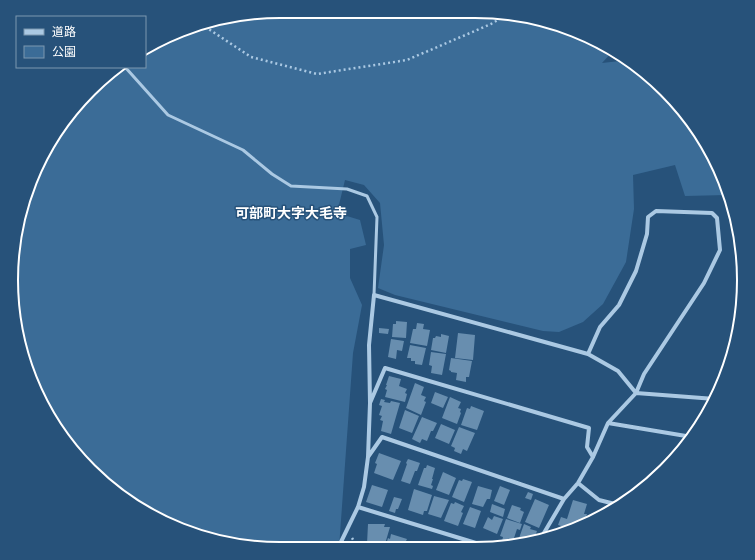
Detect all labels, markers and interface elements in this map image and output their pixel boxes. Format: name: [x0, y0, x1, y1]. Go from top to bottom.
legend: [16, 16, 146, 68]
text: 道路: [52, 25, 76, 40]
text: 公園: [52, 45, 76, 60]
district label: 可部町大字大毛寺: [235, 205, 347, 222]

